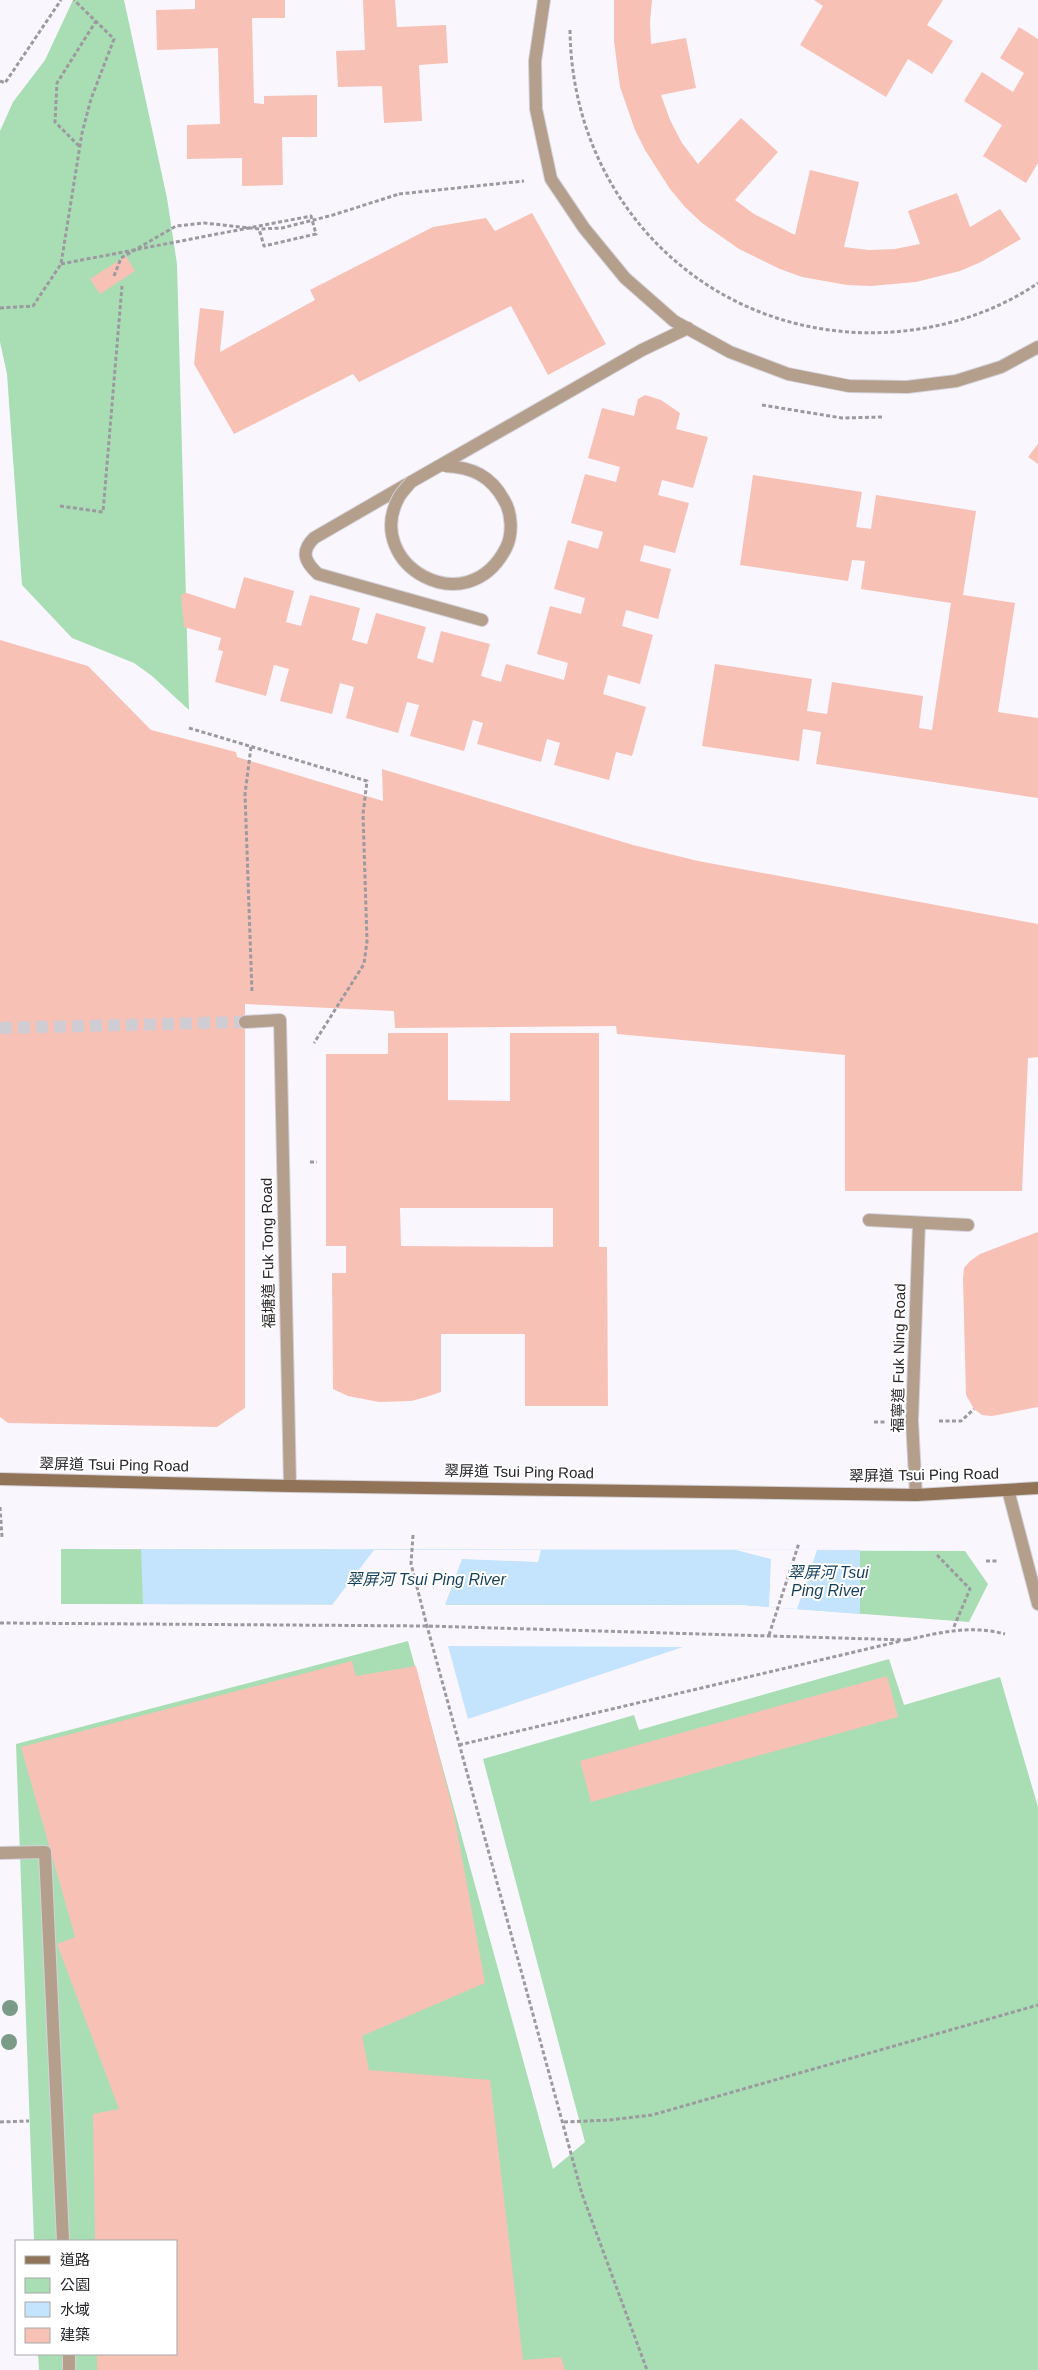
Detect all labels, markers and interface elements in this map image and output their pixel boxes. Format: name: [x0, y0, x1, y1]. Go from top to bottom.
street label: 福塘道 Fuk Tong Road: [258, 1178, 277, 1328]
street label: 福寧道 Fuk Ning Road: [889, 1283, 908, 1433]
street label: 翠屏道 Tsui Ping Road: [39, 1455, 189, 1474]
street label: 翠屏道 Tsui Ping Road: [444, 1462, 594, 1481]
street label: 翠屏道 Tsui Ping Road: [849, 1465, 999, 1484]
water label: 翠屏河 Tsui Ping River: [787, 1564, 869, 1599]
water label: 翠屏河 Tsui Ping River: [346, 1571, 506, 1588]
legend: [15, 2240, 178, 2355]
text: 道路: [60, 2251, 90, 2268]
text: 公園: [60, 2276, 90, 2293]
text: 水域: [60, 2301, 90, 2318]
text: 建築: [60, 2326, 90, 2343]

